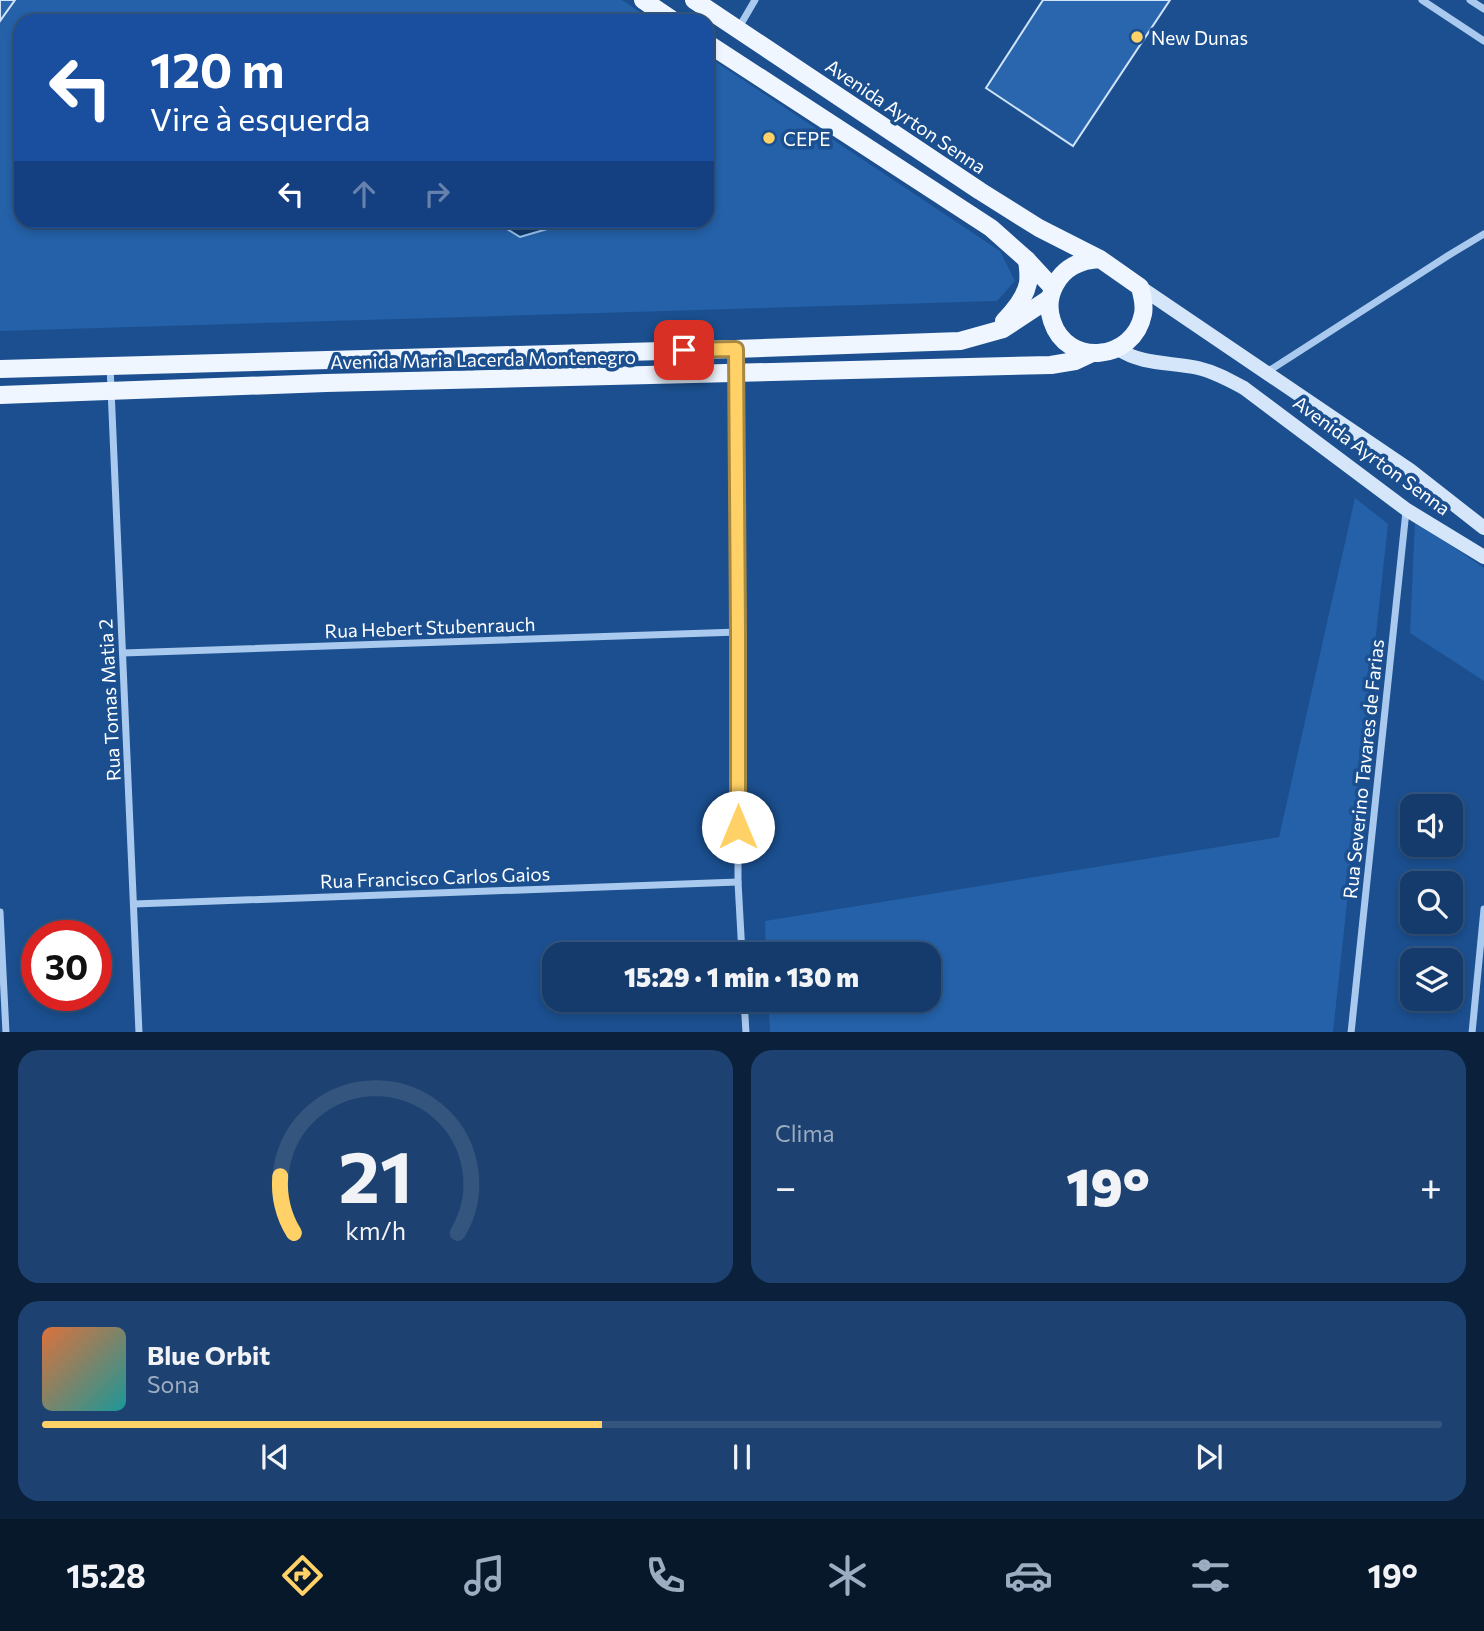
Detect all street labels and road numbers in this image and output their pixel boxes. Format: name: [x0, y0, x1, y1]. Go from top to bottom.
street label: Avenida Ayrton Senna: [821, 54, 991, 178]
street label: Avenida Maria Lacerda Montenegro: [330, 345, 636, 373]
street label: Avenida Ayrton Senna: [1289, 390, 1455, 520]
street label: Rua Hebert Stubenrauch: [324, 612, 536, 642]
street label: Rua Tomas Matia 2: [93, 618, 125, 782]
street label: Rua Severino Tavares de Farias: [1338, 638, 1388, 900]
street label: Rua Francisco Carlos Gaios: [319, 861, 551, 893]

